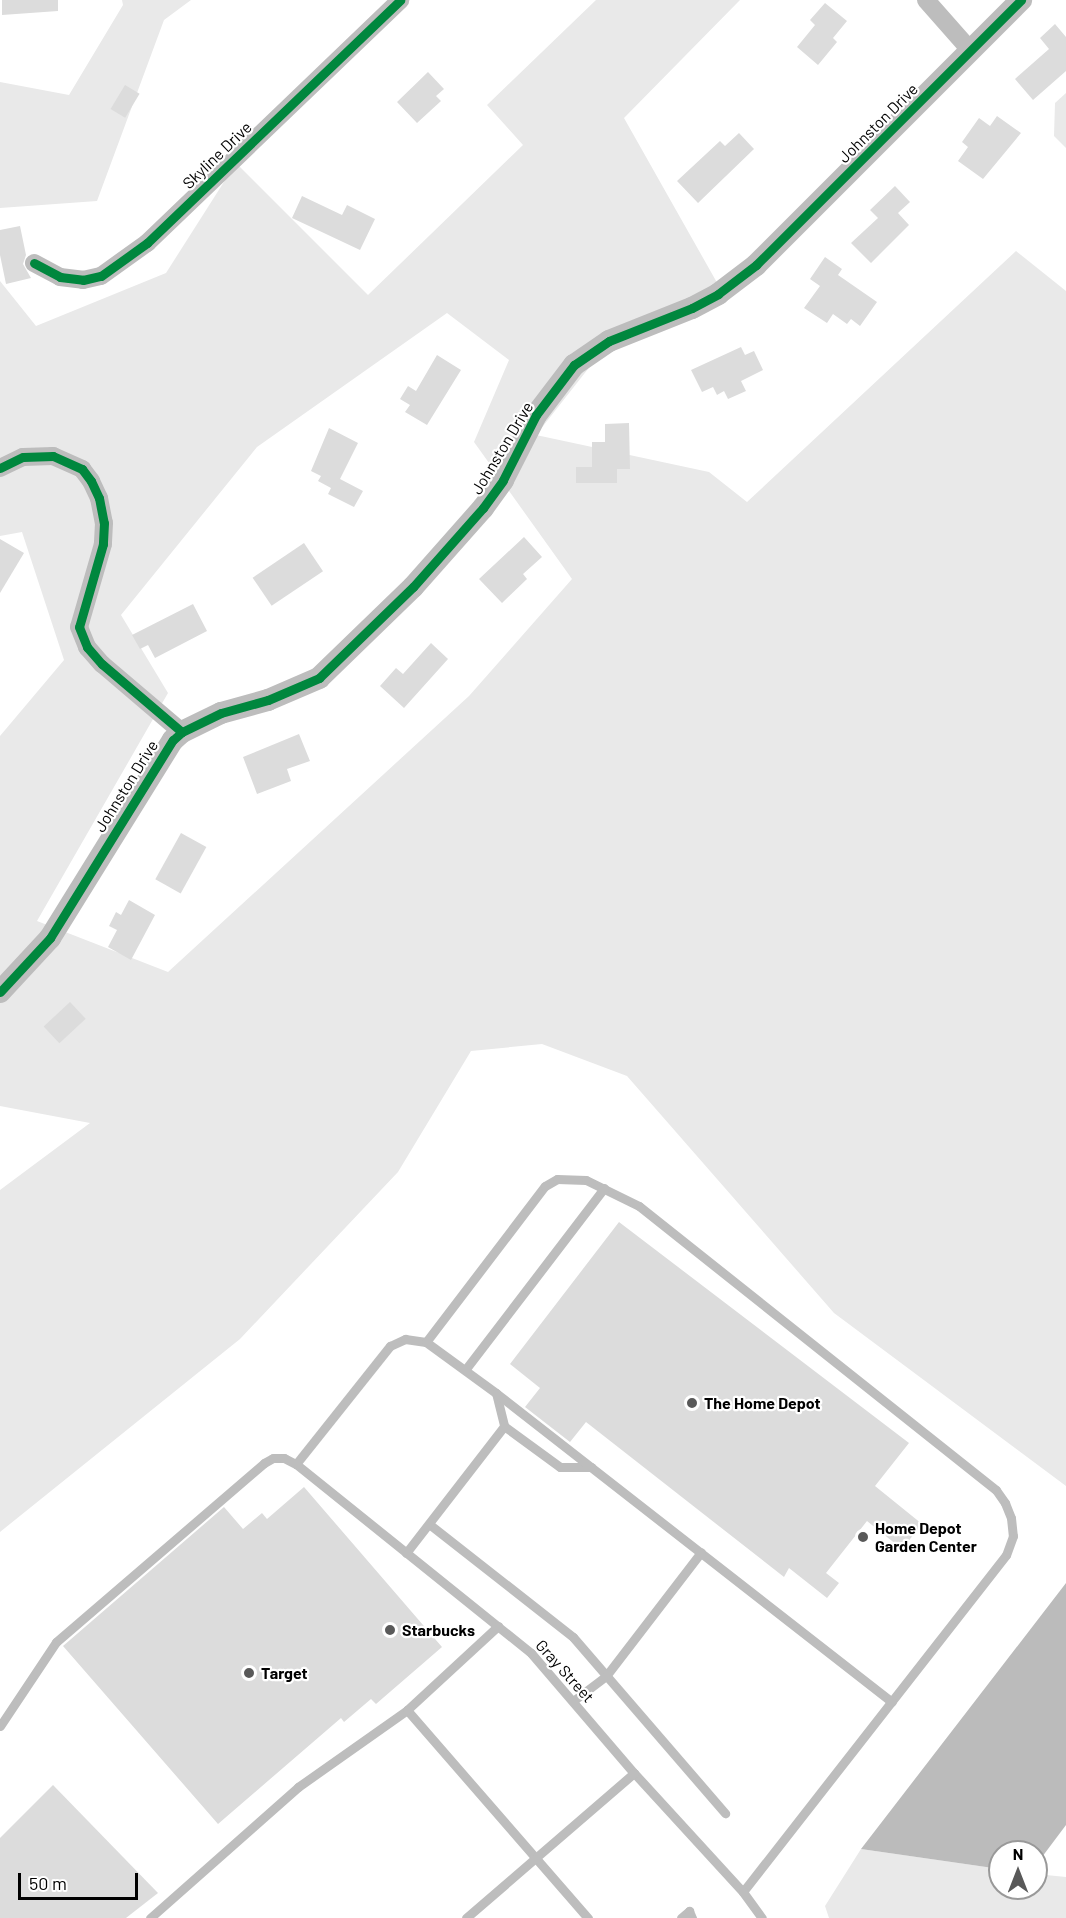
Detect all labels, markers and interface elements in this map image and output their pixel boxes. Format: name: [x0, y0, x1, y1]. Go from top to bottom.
street label: Johnston Drive: [834, 79, 922, 167]
street label: Skyline Drive: [179, 117, 255, 193]
street label: Johnston Drive: [467, 398, 537, 498]
street label: Johnston Drive: [90, 737, 162, 835]
place label: The Home Depot: [704, 1393, 821, 1413]
marker: The Home Depot: [685, 1396, 699, 1410]
place label: Home Depot Garden Center: [875, 1518, 977, 1556]
marker: Home Depot Garden Center: [856, 1530, 870, 1544]
place label: Starbucks: [402, 1620, 475, 1640]
marker: Starbucks: [383, 1623, 397, 1637]
street label: Gray Street: [532, 1636, 598, 1706]
place label: Target: [261, 1663, 308, 1683]
marker: Target: [242, 1666, 256, 1680]
north arrow: [988, 1840, 1048, 1900]
text: N: [1013, 1844, 1023, 1863]
scale bar: [21, 1861, 141, 1899]
text: 50 m: [29, 1872, 67, 1894]

